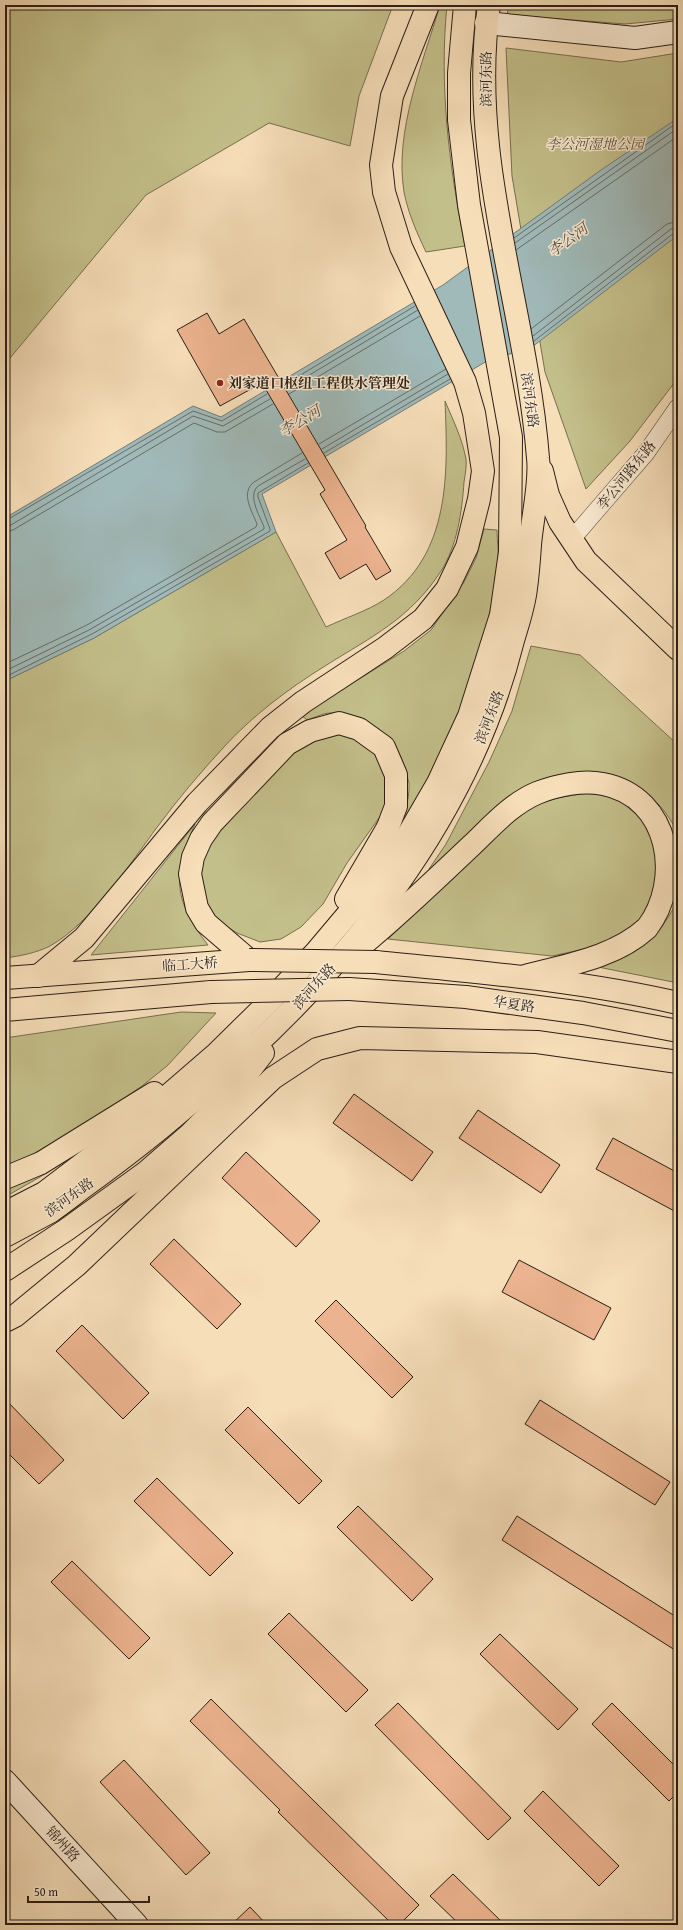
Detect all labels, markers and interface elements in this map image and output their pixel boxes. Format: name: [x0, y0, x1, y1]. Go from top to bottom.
street label: 滨河东路: [476, 51, 496, 107]
park label: 李公河湿地公园: [546, 134, 646, 154]
water label: 李公河: [543, 216, 595, 261]
street label: 滨河东路: [516, 371, 544, 429]
place label: 刘家道口枢纽工程供水管理处: [228, 373, 410, 393]
marker: 刘家道口枢纽工程供水管理处: [215, 378, 225, 388]
water label: 李公河: [275, 398, 327, 441]
street label: 李公河路东路: [592, 436, 660, 514]
street label: 滨河东路: [470, 687, 508, 747]
street label: 临工大桥: [161, 952, 219, 976]
street label: 滨河东路: [288, 959, 340, 1013]
street label: 华夏路: [492, 991, 536, 1017]
street label: 滨河东路: [40, 1173, 98, 1221]
street label: 锦州路: [41, 1822, 85, 1866]
scale bar: [28, 1878, 149, 1904]
text: 50 m: [34, 1883, 58, 1900]

